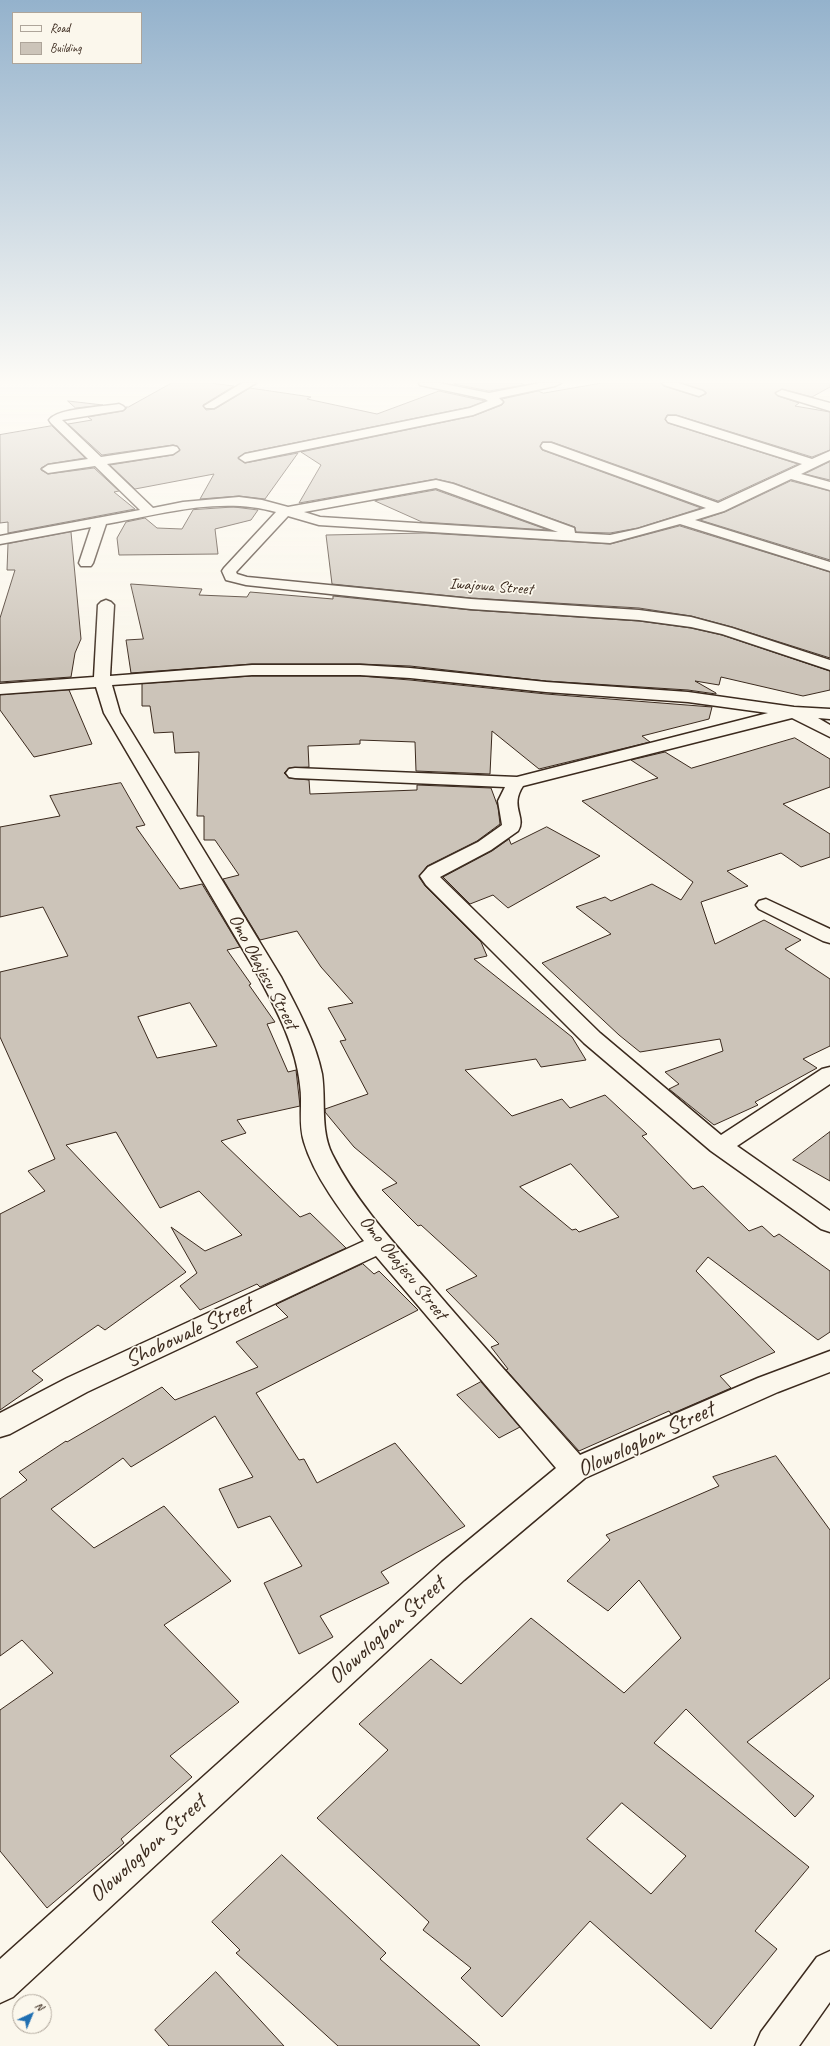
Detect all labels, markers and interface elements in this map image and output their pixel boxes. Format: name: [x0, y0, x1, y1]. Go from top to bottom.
legend: [12, 12, 142, 64]
text: Road: [50, 20, 70, 36]
text: Building: [50, 40, 82, 56]
street label: Iwajowa Street: [449, 575, 533, 599]
street label: Omo Obajesu Street: [223, 910, 303, 1034]
street label: Omo Obajesu Street: [354, 1211, 452, 1325]
street label: Shobowale Street: [121, 1292, 257, 1374]
street label: Olowologbon Street: [573, 1396, 719, 1484]
street label: Olowologbon Street: [323, 1571, 451, 1691]
street label: Olowologbon Street: [84, 1789, 212, 1909]
north arrow: [12, 1994, 52, 2034]
text: N: [32, 1999, 47, 2013]

